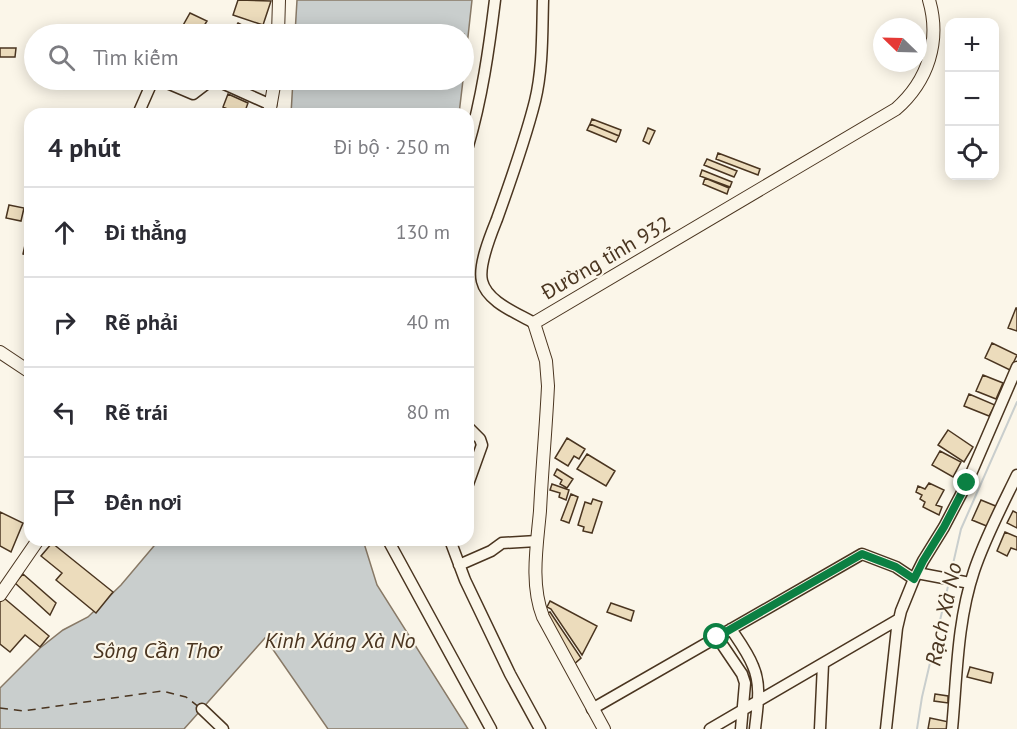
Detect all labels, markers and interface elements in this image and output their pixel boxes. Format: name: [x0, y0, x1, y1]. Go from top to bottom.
north arrow: [873, 18, 927, 72]
map controls: [945, 18, 999, 180]
button: +: [945, 18, 999, 72]
search box: [24, 24, 474, 90]
icon: search: [45, 41, 78, 74]
text: Tìm kiếm: [93, 43, 179, 71]
button: −: [945, 72, 999, 126]
button: locate: [945, 126, 999, 180]
text: 4 phút: [48, 131, 121, 164]
text: Đi bộ · 250 m: [334, 134, 450, 160]
street label: Đường tỉnh 932: [535, 210, 675, 306]
icon: ahead: [48, 216, 81, 249]
text: Đi thẳng: [105, 218, 187, 246]
text: 130 m: [396, 219, 450, 245]
icon: right: [48, 306, 81, 339]
text: Rẽ phải: [105, 308, 178, 336]
text: 40 m: [407, 309, 450, 335]
icon: left: [48, 396, 81, 429]
text: Rẽ trái: [105, 398, 168, 426]
text: 80 m: [407, 399, 450, 425]
route end: [953, 469, 979, 495]
icon: arrive: [48, 486, 81, 519]
text: Đến nơi: [105, 488, 182, 516]
water label: Rạch Xà No: [918, 560, 968, 668]
route start: [703, 623, 729, 649]
water label: Kinh Xáng Xà No: [264, 626, 416, 654]
water label: Sông Cần Thơ: [93, 636, 223, 664]

